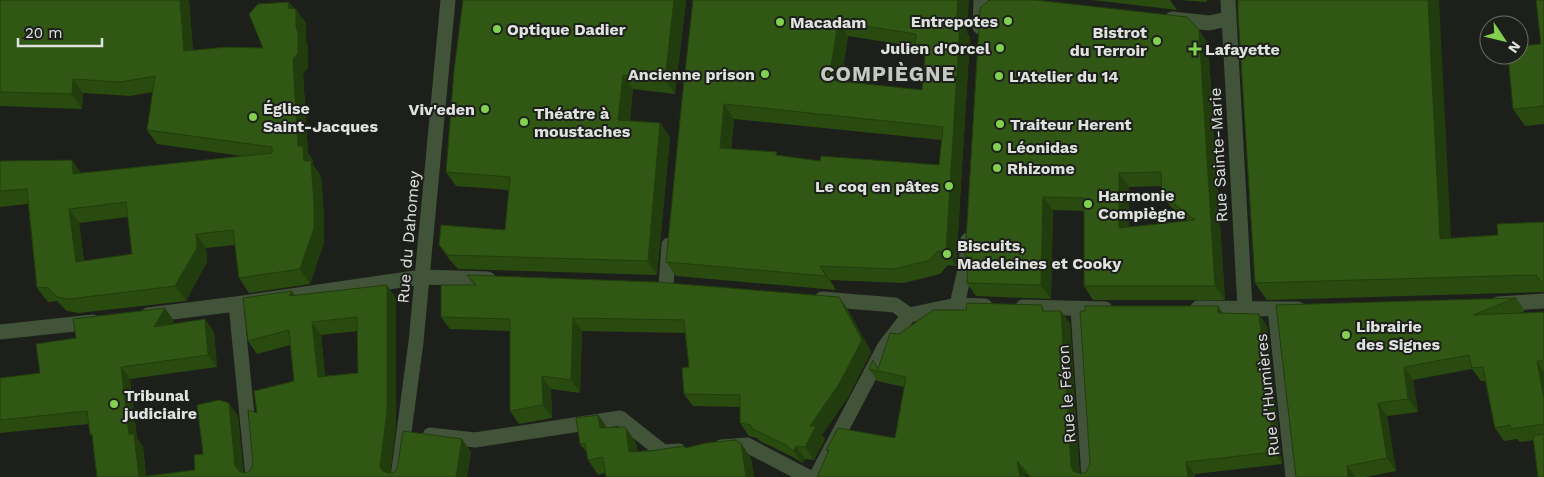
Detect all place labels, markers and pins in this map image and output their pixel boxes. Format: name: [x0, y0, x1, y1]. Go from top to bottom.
place label: Entrepotes: [911, 12, 998, 31]
place label: Macadam: [790, 13, 866, 32]
marker: Entrepotes: [1002, 15, 1014, 27]
marker: Macadam: [774, 16, 786, 28]
place label: Optique Dadier: [507, 20, 626, 39]
marker: Optique Dadier: [491, 23, 503, 35]
place label: Bistrot du Terroir: [1070, 23, 1147, 60]
marker: Bistrot du Terroir: [1151, 35, 1163, 47]
place label: Julien d'Orcel: [880, 39, 991, 58]
place label: Lafayette: [1205, 40, 1280, 59]
marker: Julien d'Orcel: [994, 42, 1006, 54]
marker: Lafayette: [1189, 43, 1201, 55]
place label: Ancienne prison: [628, 65, 755, 84]
place label: L'Atelier du 14: [1009, 67, 1119, 86]
marker: Ancienne prison: [759, 68, 771, 80]
marker: L'Atelier du 14: [993, 70, 1005, 82]
place label: Église Saint-Jacques: [263, 99, 378, 136]
place label: Viv'eden: [408, 100, 475, 119]
marker: Viv'eden: [479, 103, 491, 115]
place label: Théatre à moustaches: [534, 104, 631, 141]
marker: Église Saint-Jacques: [247, 111, 259, 123]
place label: Traiteur Herent: [1010, 115, 1132, 134]
marker: Théatre à moustaches: [518, 116, 530, 128]
marker: Traiteur Herent: [994, 118, 1006, 130]
place label: Léonidas: [1007, 138, 1078, 157]
marker: Léonidas: [991, 141, 1003, 153]
place label: Rhizome: [1007, 159, 1075, 178]
marker: Rhizome: [991, 162, 1003, 174]
place label: Le coq en pâtes: [815, 177, 939, 196]
marker: Le coq en pâtes: [943, 180, 955, 192]
place label: Harmonie Compiègne: [1098, 186, 1186, 223]
marker: Harmonie Compiègne: [1082, 198, 1094, 210]
place label: Biscuits, Madeleines et Cooky: [957, 236, 1122, 273]
marker: Biscuits, Madeleines et Cooky: [941, 248, 953, 260]
place label: Librairie des Signes: [1356, 317, 1440, 354]
marker: Librairie des Signes: [1340, 329, 1352, 341]
place label: Tribunal judiciaire: [122, 386, 197, 423]
marker: Tribunal judiciaire: [108, 398, 120, 410]

